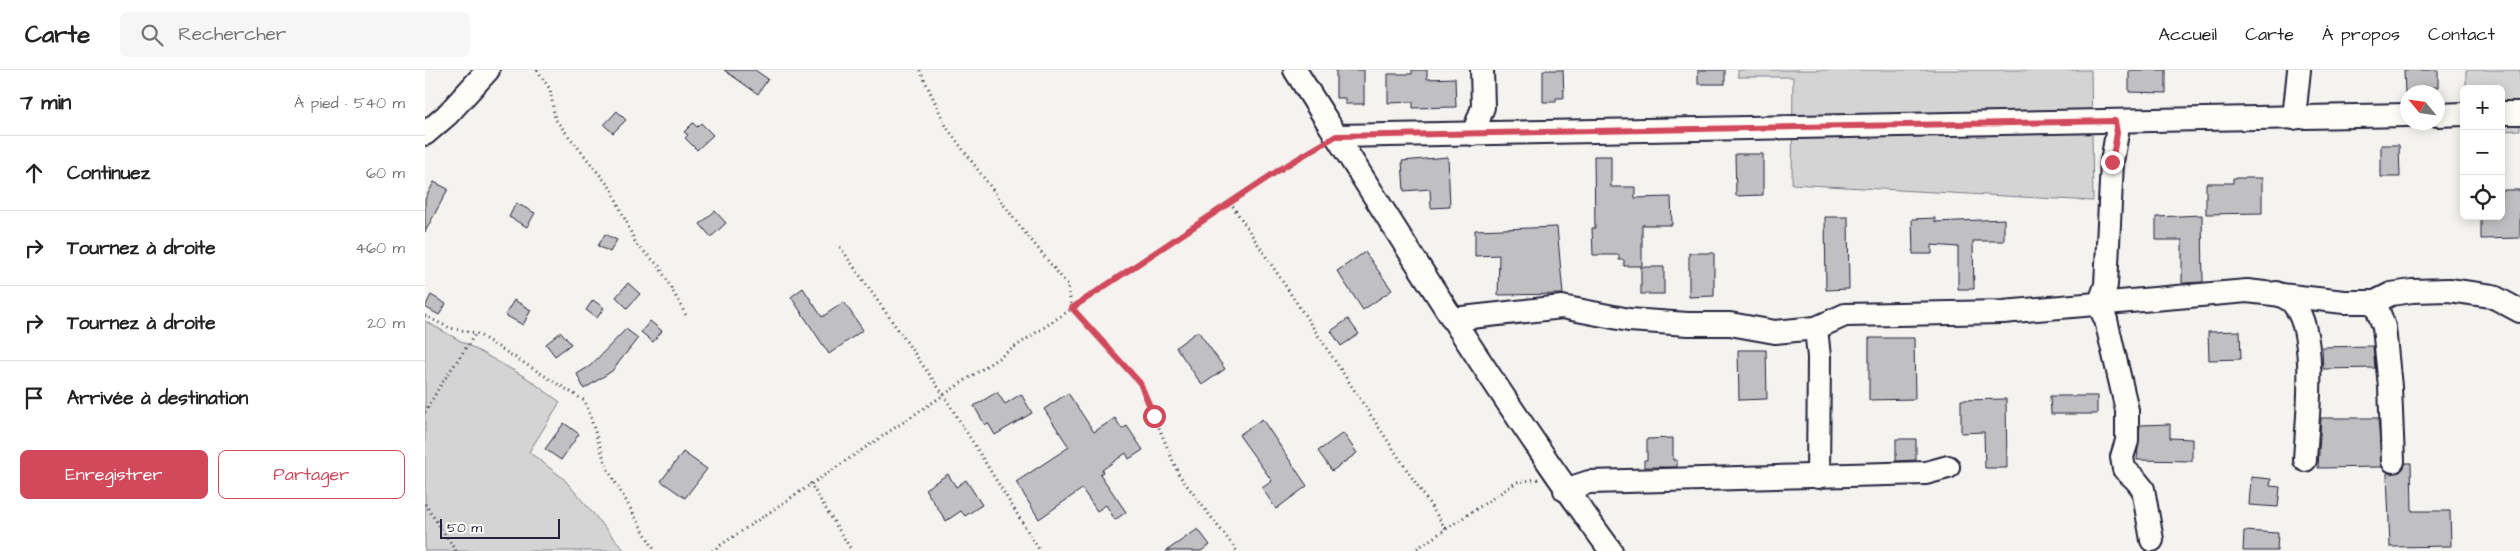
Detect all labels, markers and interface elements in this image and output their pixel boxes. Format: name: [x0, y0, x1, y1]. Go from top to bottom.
search box: [120, 12, 470, 57]
text: Carte: [25, 18, 90, 52]
icon: search: [138, 21, 166, 49]
text: Rechercher: [178, 21, 286, 48]
text: Accueil: [2158, 22, 2217, 47]
text: Carte: [2245, 22, 2294, 47]
text: À propos: [2322, 22, 2400, 47]
text: Contact: [2428, 22, 2495, 47]
north arrow: [2400, 85, 2445, 130]
map controls: [2460, 85, 2505, 220]
button: +: [2460, 85, 2505, 130]
text: 7 min: [20, 88, 71, 117]
text: À pied · 540 m: [294, 92, 405, 114]
button: −: [2460, 130, 2505, 175]
route end: [2101, 151, 2124, 174]
icon: ahead: [20, 159, 48, 187]
text: Continuez: [67, 160, 150, 187]
text: 60 m: [366, 162, 405, 184]
button: locate: [2460, 175, 2505, 220]
icon: right: [20, 234, 48, 262]
text: Tournez à droite: [67, 235, 215, 262]
text: 460 m: [355, 237, 405, 259]
icon: right: [20, 309, 48, 337]
text: Tournez à droite: [67, 310, 215, 337]
text: 20 m: [367, 312, 405, 334]
icon: arrive: [20, 384, 48, 412]
text: Arrivée à destination: [67, 385, 248, 412]
route start: [1143, 405, 1166, 428]
button: Enregistrer: [20, 450, 208, 499]
button: Partager: [218, 450, 405, 499]
scale bar: [440, 516, 560, 539]
text: 50 m: [447, 518, 482, 538]

